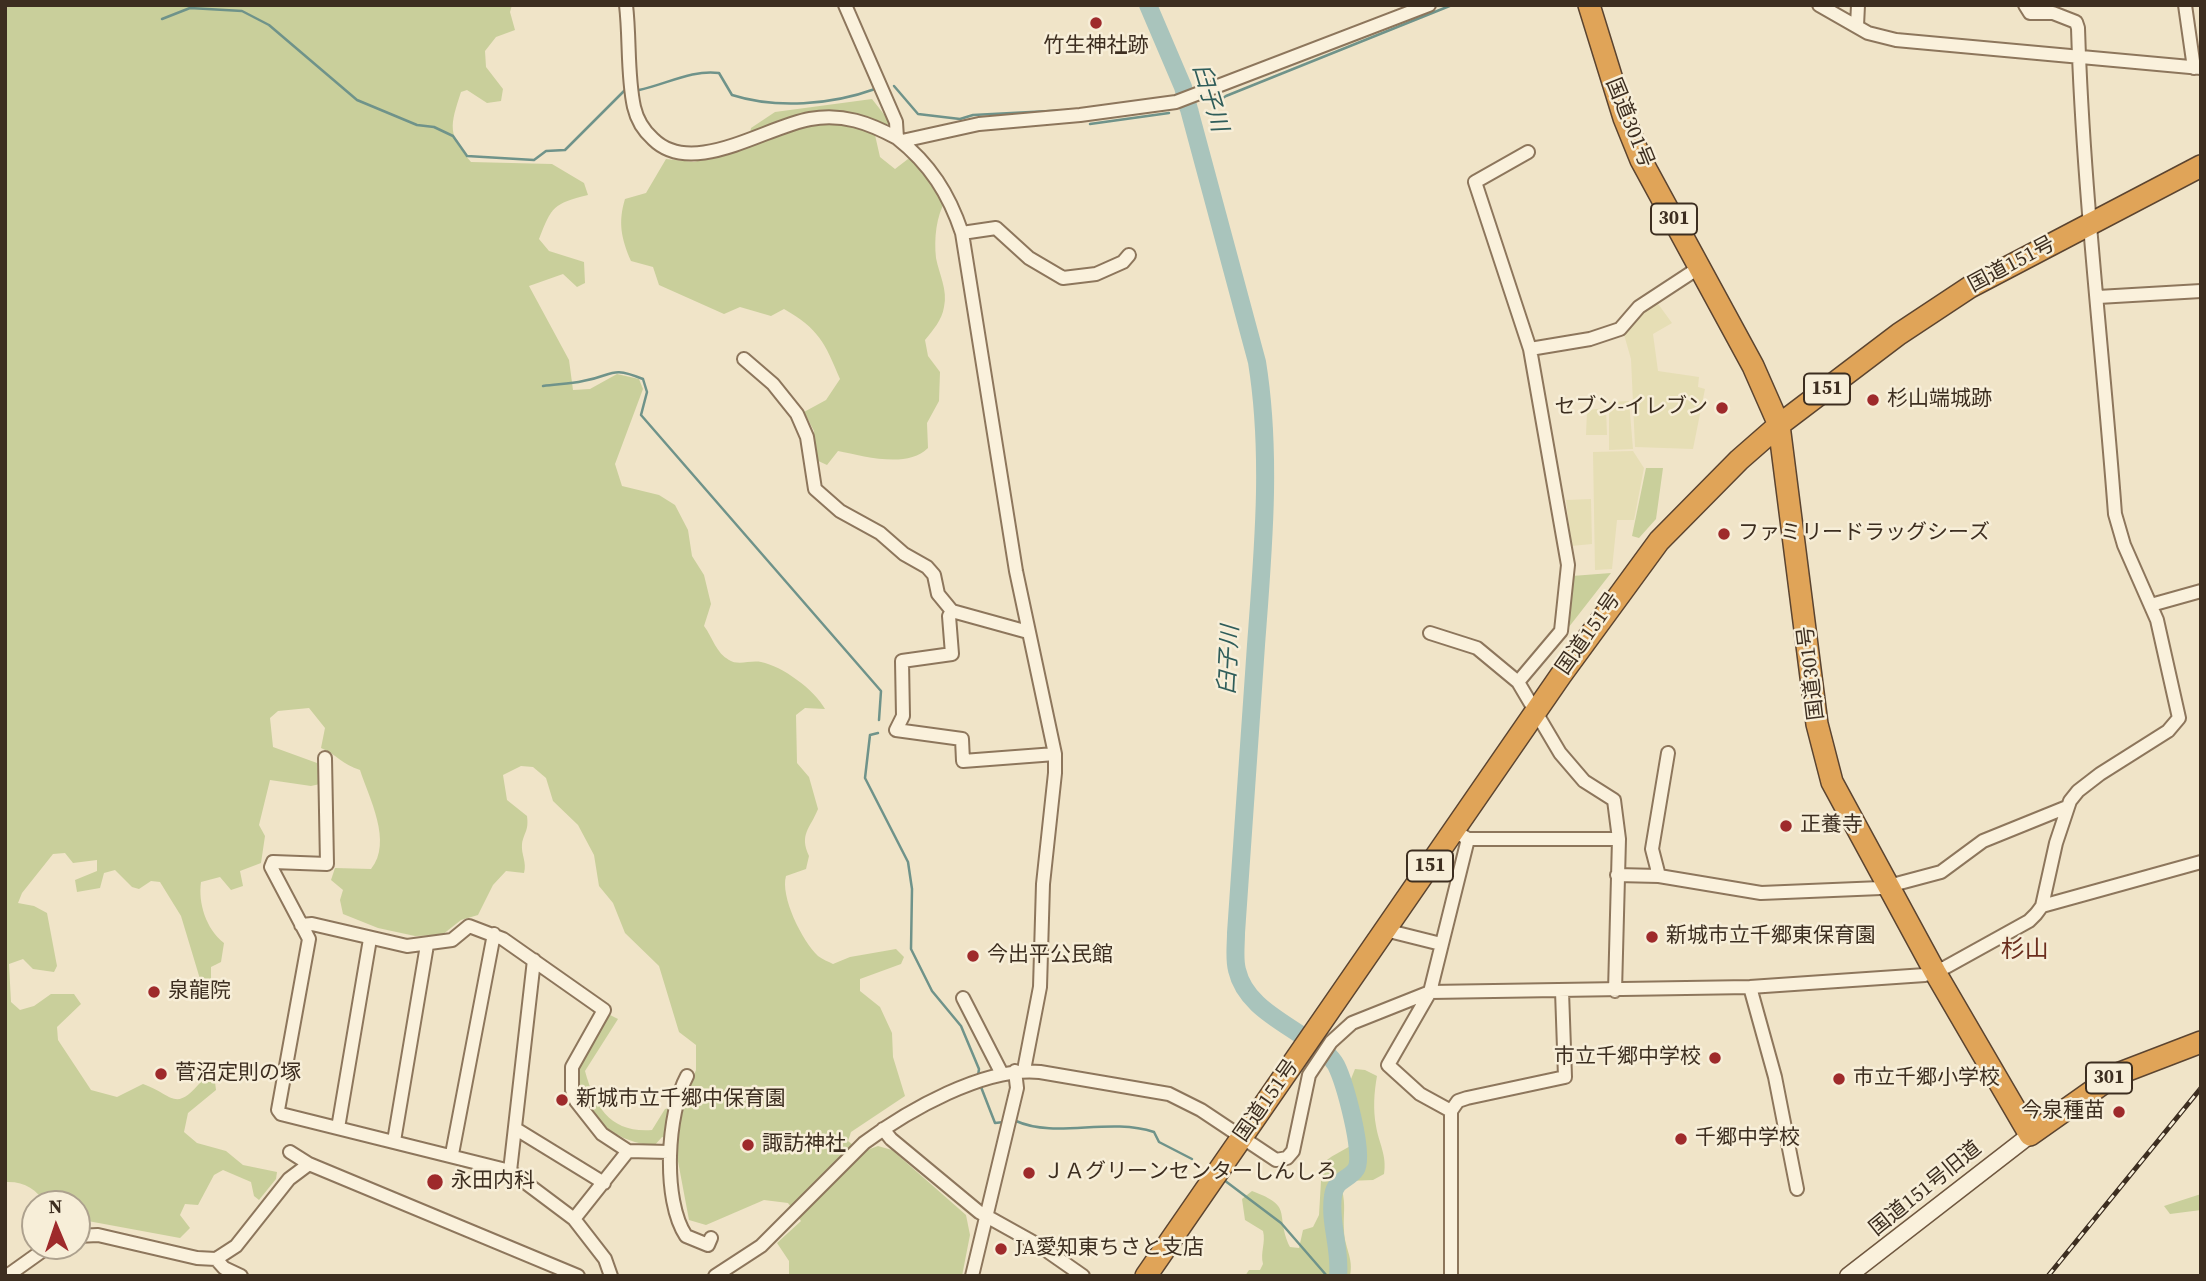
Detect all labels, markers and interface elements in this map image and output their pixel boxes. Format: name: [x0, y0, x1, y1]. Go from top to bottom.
marker: 竹生神社跡: [1088, 15, 1104, 31]
place label: 竹生神社跡: [1044, 34, 1148, 60]
water label: 臼子川: [1186, 61, 1232, 135]
street label: 国道301号: [1600, 74, 1658, 172]
road number: 301: [1651, 204, 1697, 234]
street label: 国道151号: [1964, 232, 2060, 298]
road number: 151: [1804, 374, 1850, 404]
place label: 杉山端城跡: [1887, 387, 1992, 413]
marker: 杉山端城跡: [1865, 392, 1881, 408]
place label: セブン-イレブン: [1554, 395, 1708, 421]
marker: セブン-イレブン: [1714, 400, 1730, 416]
place label: ファミリードラッグシーズ: [1738, 521, 1990, 547]
marker: ファミリードラッグシーズ: [1716, 526, 1732, 542]
street label: 国道151号: [1552, 588, 1626, 680]
water label: 臼子川: [1214, 625, 1246, 695]
street label: 国道301号: [1794, 625, 1830, 721]
place label: 正養寺: [1800, 813, 1863, 839]
marker: 正養寺: [1778, 818, 1794, 834]
road number: 151: [1407, 850, 1453, 881]
place label: 新城市立千郷東保育園: [1666, 924, 1876, 950]
marker: 新城市立千郷東保育園: [1644, 929, 1660, 945]
district label: 杉山: [2001, 937, 2049, 965]
place label: 今出平公民館: [987, 943, 1113, 969]
marker: 今出平公民館: [965, 948, 981, 964]
place label: 泉龍院: [168, 979, 231, 1005]
marker: 泉龍院: [146, 984, 162, 1000]
place label: 市立千郷中学校: [1554, 1045, 1701, 1071]
marker: 市立千郷中学校: [1707, 1050, 1723, 1066]
street label: 国道151号: [1230, 1055, 1304, 1147]
place label: 菅沼定則の塚: [175, 1061, 301, 1087]
road number: 301: [2086, 1062, 2132, 1094]
marker: 菅沼定則の塚: [153, 1066, 169, 1082]
place label: 市立千郷小学校: [1853, 1066, 2000, 1092]
marker: 市立千郷小学校: [1831, 1071, 1847, 1087]
place label: 新城市立千郷中保育園: [576, 1087, 786, 1113]
marker: 新城市立千郷中保育園: [554, 1092, 570, 1108]
place label: 今泉種苗: [2021, 1099, 2105, 1125]
marker: 今泉種苗: [2111, 1104, 2127, 1120]
place label: 千郷中学校: [1695, 1126, 1800, 1152]
marker: 千郷中学校: [1673, 1131, 1689, 1147]
place label: 諏訪神社: [762, 1132, 846, 1158]
street label: 国道151号旧道: [1865, 1136, 1987, 1242]
marker: 諏訪神社: [740, 1137, 756, 1153]
place label: ＪＡグリーンセンターしんしろ: [1043, 1160, 1337, 1186]
marker: ＪＡグリーンセンターしんしろ: [1021, 1165, 1037, 1181]
place label: 永田内科: [451, 1169, 535, 1195]
marker: 永田内科: [425, 1172, 445, 1192]
north arrow: [21, 1190, 91, 1260]
text: N: [48, 1193, 63, 1219]
place label: JA愛知東ちさと支店: [1015, 1236, 1204, 1262]
marker: JA愛知東ちさと支店: [993, 1241, 1009, 1257]

